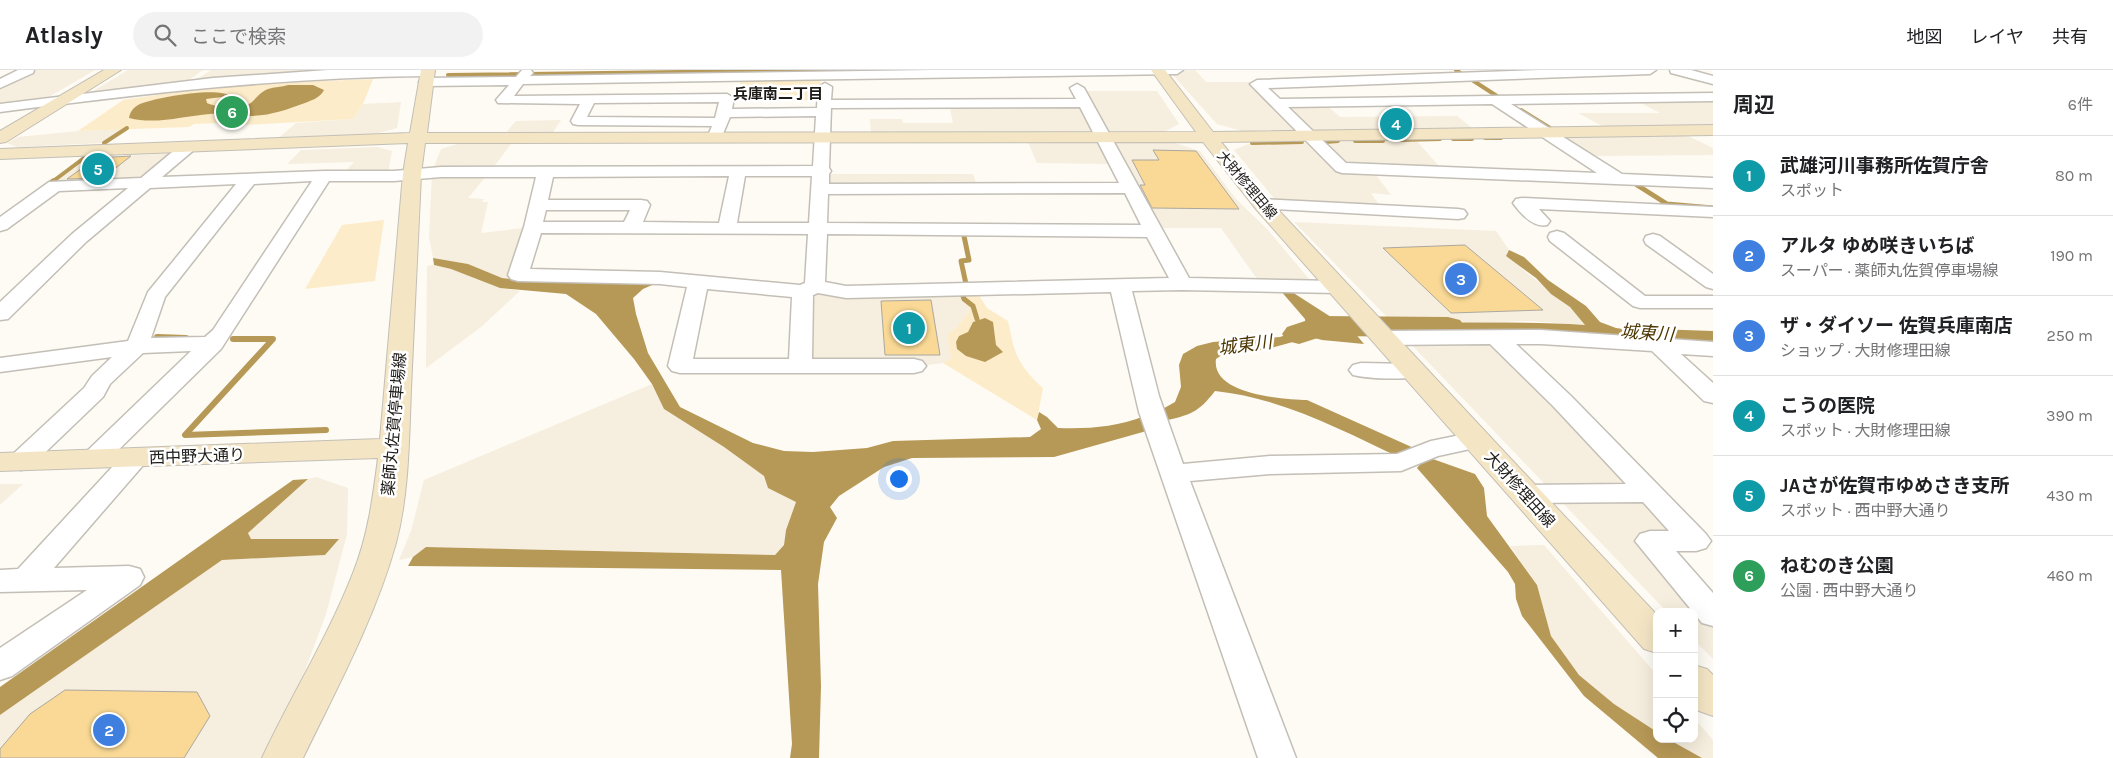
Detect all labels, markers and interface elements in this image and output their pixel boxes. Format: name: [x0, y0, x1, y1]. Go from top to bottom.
search box: [133, 12, 483, 57]
text: Atlasly: [25, 21, 103, 49]
icon: search: [151, 21, 179, 49]
text: ここで検索: [191, 26, 286, 48]
text: 地図: [1907, 26, 1943, 48]
text: レイヤ: [1971, 26, 2024, 48]
text: 共有: [2052, 26, 2088, 48]
district label: 兵庫南二丁目: [733, 85, 823, 103]
pin: 6: [216, 93, 248, 131]
text: 周辺: [1733, 93, 1775, 117]
text: 6件: [2068, 95, 2093, 114]
pin: 4: [1380, 105, 1412, 143]
street label: 大財修理田線: [1213, 147, 1281, 223]
pin: 5: [82, 150, 114, 188]
text: 武雄河川事務所佐賀庁舎: [1780, 155, 1989, 177]
text: 1: [1746, 166, 1752, 185]
text: 80 m: [2055, 166, 2093, 185]
text: スポット: [1780, 181, 1844, 200]
text: アルタ ゆめ咲きいちば: [1780, 235, 1975, 257]
text: 2: [1744, 246, 1754, 265]
text: 190 m: [2050, 246, 2093, 265]
pin: 3: [1445, 260, 1477, 298]
text: スーパー · 薬師丸佐賀停車場線: [1780, 261, 1998, 280]
pin: 1: [893, 309, 925, 347]
text: ザ・ダイソー 佐賀兵庫南店: [1780, 315, 2013, 337]
water label: 城東川: [1619, 320, 1677, 346]
text: 3: [1744, 326, 1754, 345]
text: 250 m: [2046, 326, 2093, 345]
water label: 城東川: [1217, 331, 1275, 359]
text: ショップ · 大財修理田線: [1780, 341, 1950, 360]
street label: 薬師丸佐賀停車場線: [378, 351, 410, 497]
text: こうの医院: [1780, 395, 1875, 417]
text: 4: [1744, 406, 1754, 425]
text: 390 m: [2046, 406, 2093, 425]
text: スポット · 大財修理田線: [1780, 421, 1950, 440]
street label: 西中野大通り: [149, 445, 245, 467]
street label: 大財修理田線: [1481, 447, 1559, 531]
your location: [886, 466, 912, 492]
text: JAさが佐賀市ゆめさき支所: [1780, 475, 2009, 497]
text: 5: [1744, 486, 1754, 505]
text: 430 m: [2046, 486, 2093, 505]
text: スポット · 西中野大通り: [1780, 501, 1950, 520]
text: ねむのき公園: [1780, 555, 1893, 577]
text: 6: [1744, 566, 1754, 585]
text: 460 m: [2047, 566, 2093, 585]
text: 公園 · 西中野大通り: [1780, 581, 1918, 600]
map controls: [1653, 608, 1698, 743]
button: +: [1653, 608, 1698, 653]
button: −: [1653, 653, 1698, 698]
button: locate: [1653, 698, 1698, 743]
pin: 2: [93, 711, 125, 749]

